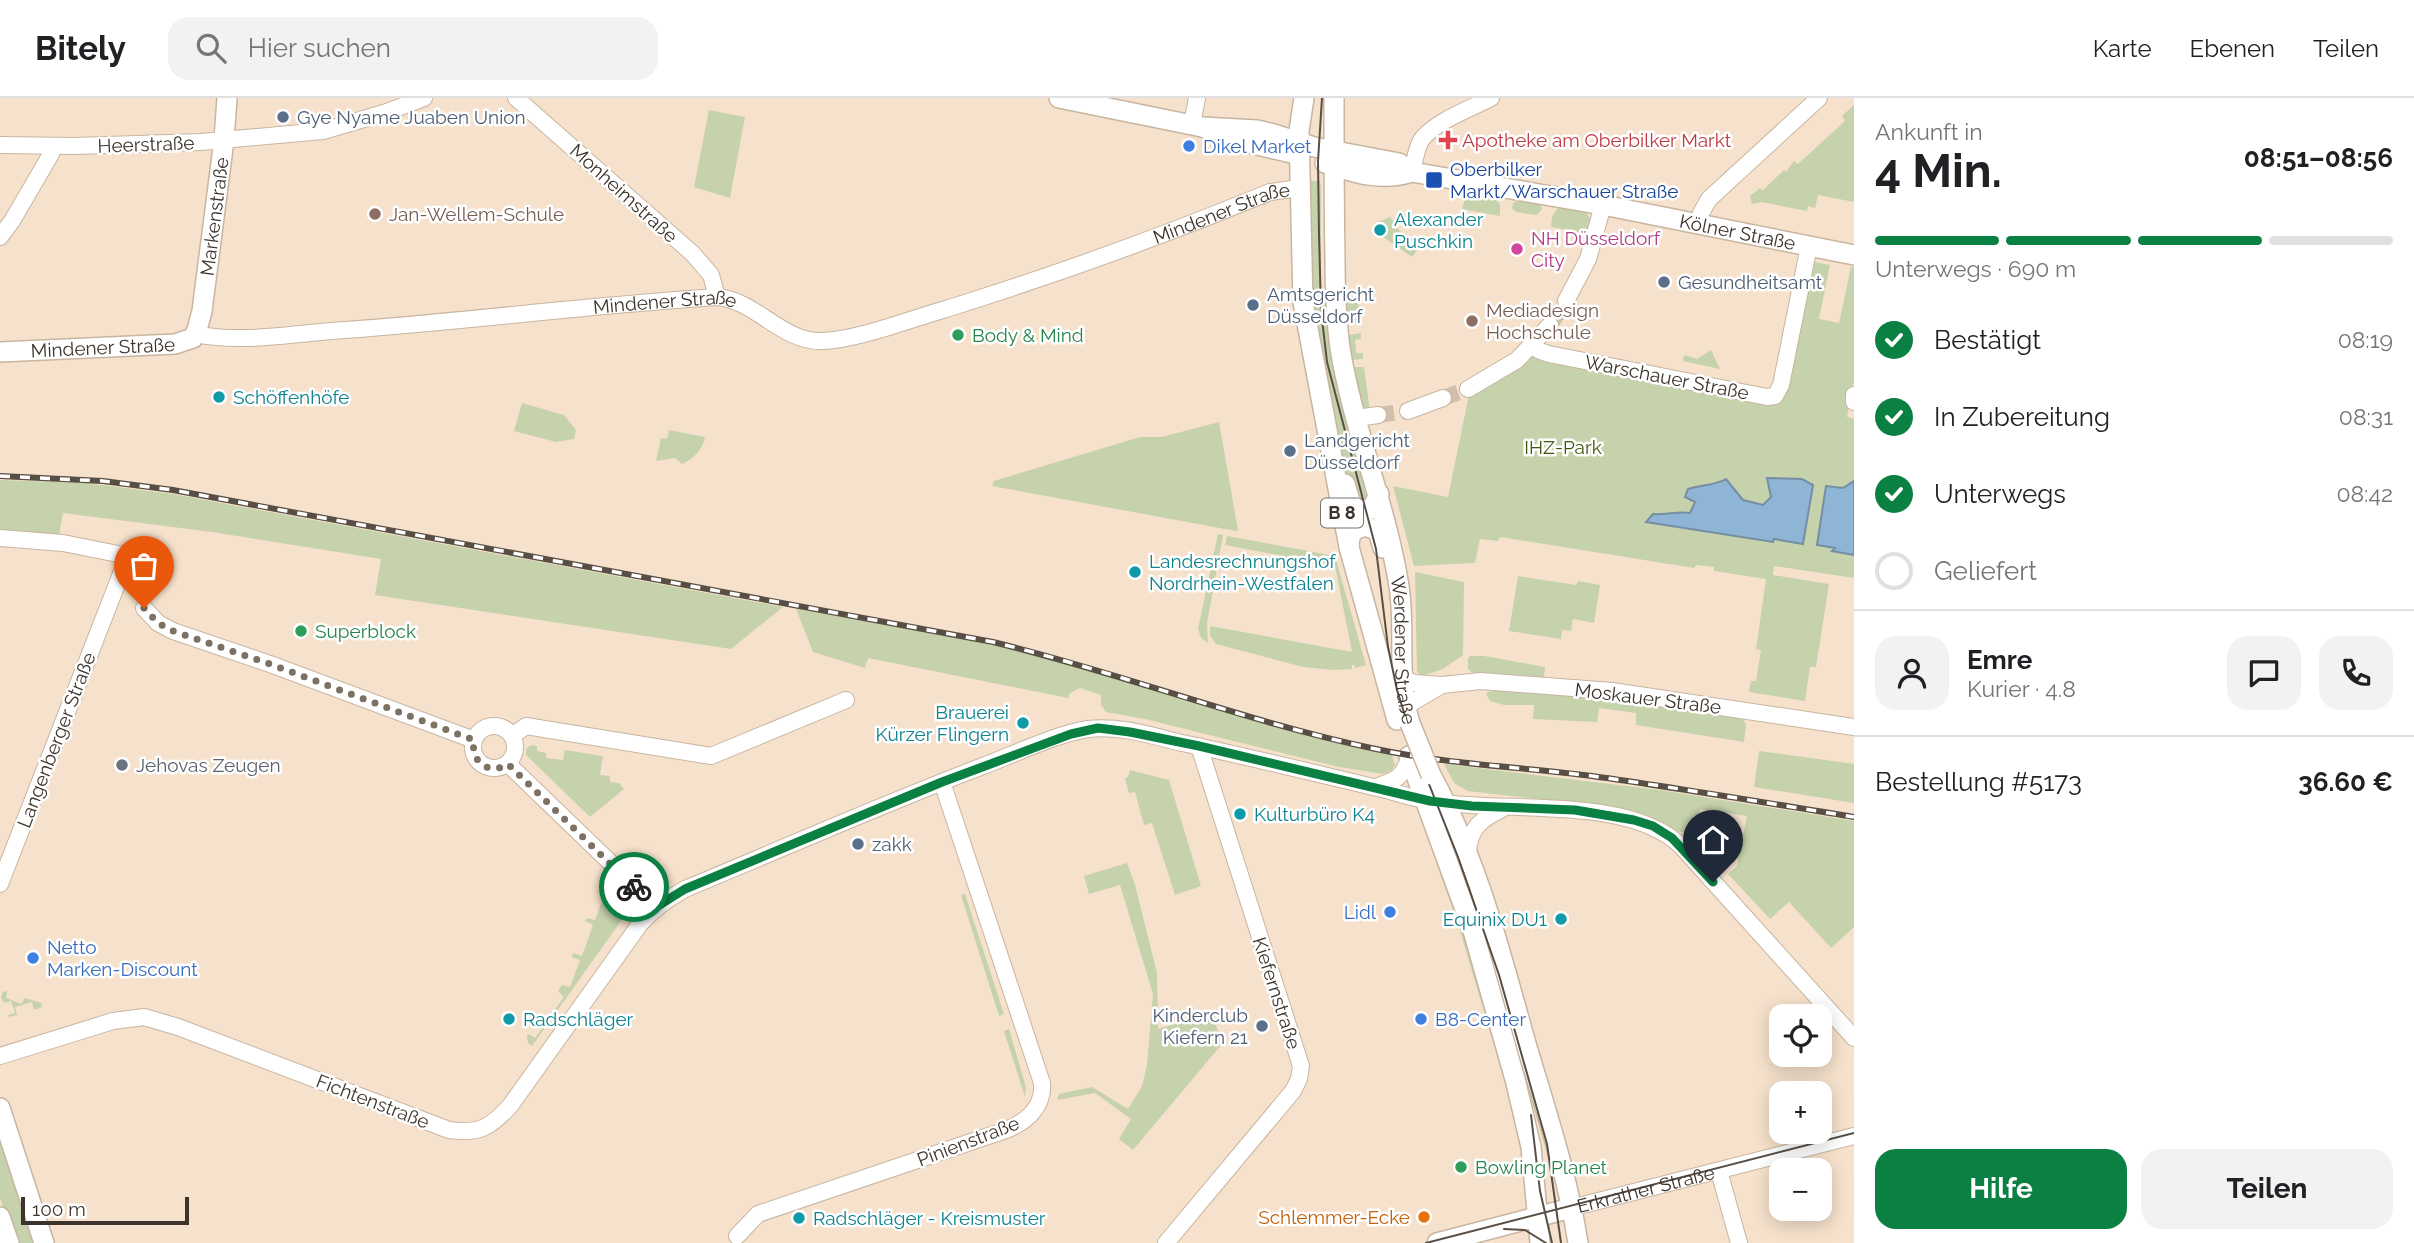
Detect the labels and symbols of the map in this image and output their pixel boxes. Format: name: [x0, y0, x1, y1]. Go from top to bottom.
place label: Gye Nyame Juaben Union: [297, 106, 526, 128]
marker: Gye Nyame Juaben Union: [275, 109, 291, 125]
place label: Apotheke am Oberbilker Markt: [1462, 129, 1732, 151]
street label: Heerstraße: [97, 131, 195, 157]
marker: Apotheke am Oberbilker Markt: [1440, 132, 1456, 148]
place label: Dikel Market: [1203, 135, 1312, 157]
marker: Dikel Market: [1181, 138, 1197, 154]
street label: Monheimstraße: [566, 139, 682, 247]
street label: Markenstraße: [196, 156, 233, 277]
place label: Oberbilker Markt/Warschauer Straße: [1450, 158, 1678, 202]
marker: Oberbilker Markt/Warschauer Straße: [1424, 170, 1444, 190]
street label: Mindener Straße: [1150, 178, 1291, 248]
place label: Jan-Wellem-Schule: [389, 203, 564, 225]
marker: Jan-Wellem-Schule: [367, 206, 383, 222]
place label: Alexander Puschkin: [1394, 208, 1484, 252]
street label: Kölner Straße: [1678, 210, 1798, 254]
marker: Alexander Puschkin: [1372, 222, 1388, 238]
place label: NH Düsseldorf City: [1531, 227, 1661, 271]
marker: NH Düsseldorf City: [1509, 241, 1525, 257]
place label: Gesundheitsamt: [1678, 271, 1823, 293]
marker: Gesundheitsamt: [1656, 274, 1672, 290]
place label: Amtsgericht Düsseldorf: [1267, 283, 1375, 327]
street label: Mindener Straße: [592, 286, 740, 318]
marker: Amtsgericht Düsseldorf: [1245, 297, 1261, 313]
place label: Mediadesign Hochschule: [1486, 299, 1599, 343]
marker: Mediadesign Hochschule: [1464, 313, 1480, 329]
place label: Body & Mind: [972, 324, 1084, 346]
marker: Body & Mind: [950, 327, 966, 343]
street label: Mindener Straße: [30, 333, 176, 362]
street label: Warschauer Straße: [1583, 350, 1751, 404]
place label: Schöffenhöfe: [233, 386, 350, 408]
marker: Schöffenhöfe: [211, 389, 227, 405]
place label: Landgericht Düsseldorf: [1304, 429, 1410, 473]
park label: IHZ-Park: [1524, 436, 1602, 458]
marker: Landgericht Düsseldorf: [1282, 443, 1298, 459]
road number: B 8: [1321, 498, 1363, 528]
pin: [114, 536, 174, 608]
place label: Landesrechnungshof Nordrhein-Westfalen: [1149, 550, 1336, 594]
marker: Landesrechnungshof Nordrhein-Westfalen: [1127, 564, 1143, 580]
street label: Werdener Straße: [1387, 574, 1421, 727]
place label: Superblock: [315, 620, 416, 642]
marker: Superblock: [293, 623, 309, 639]
street label: Langenberger Straße: [12, 649, 100, 831]
street label: Moskauer Straße: [1574, 678, 1722, 718]
place label: Brauerei Kürzer Flingern: [876, 701, 1009, 745]
marker: Brauerei Kürzer Flingern: [1015, 715, 1031, 731]
place label: Jehovas Zeugen: [136, 754, 280, 776]
marker: Jehovas Zeugen: [114, 757, 130, 773]
place label: Kulturbüro K4: [1254, 803, 1375, 825]
marker: Kulturbüro K4: [1232, 806, 1248, 822]
pin: [1683, 810, 1743, 882]
place label: zakk: [872, 833, 912, 855]
marker: zakk: [850, 836, 866, 852]
courier: [599, 852, 669, 922]
place label: Lidl: [1344, 901, 1377, 923]
marker: Lidl: [1382, 904, 1398, 920]
place label: Equinix DU1: [1443, 908, 1547, 930]
marker: Equinix DU1: [1553, 911, 1569, 927]
street label: Kiefernstraße: [1249, 934, 1305, 1052]
place label: Netto Marken-Discount: [47, 936, 198, 980]
marker: Netto Marken-Discount: [25, 950, 41, 966]
place label: Kinderclub Kiefern 21: [1153, 1004, 1248, 1048]
place label: Radschläger: [523, 1008, 634, 1030]
place label: B8-Center: [1435, 1008, 1526, 1030]
marker: Radschläger: [501, 1011, 517, 1027]
marker: B8-Center: [1413, 1011, 1429, 1027]
marker: Kinderclub Kiefern 21: [1254, 1018, 1270, 1034]
street label: Fichtenstraße: [313, 1069, 433, 1133]
street label: Pinienstraße: [914, 1111, 1022, 1171]
place label: Bowling Planet: [1475, 1156, 1608, 1178]
marker: Bowling Planet: [1453, 1159, 1469, 1175]
street label: Erkrather Straße: [1574, 1161, 1717, 1217]
scale bar: [21, 1194, 189, 1226]
place label: Schlemmer-Ecke: [1258, 1206, 1410, 1228]
place label: Radschläger - Kreismuster: [813, 1207, 1046, 1229]
marker: Schlemmer-Ecke: [1416, 1209, 1432, 1225]
marker: Radschläger - Kreismuster: [791, 1210, 807, 1226]

